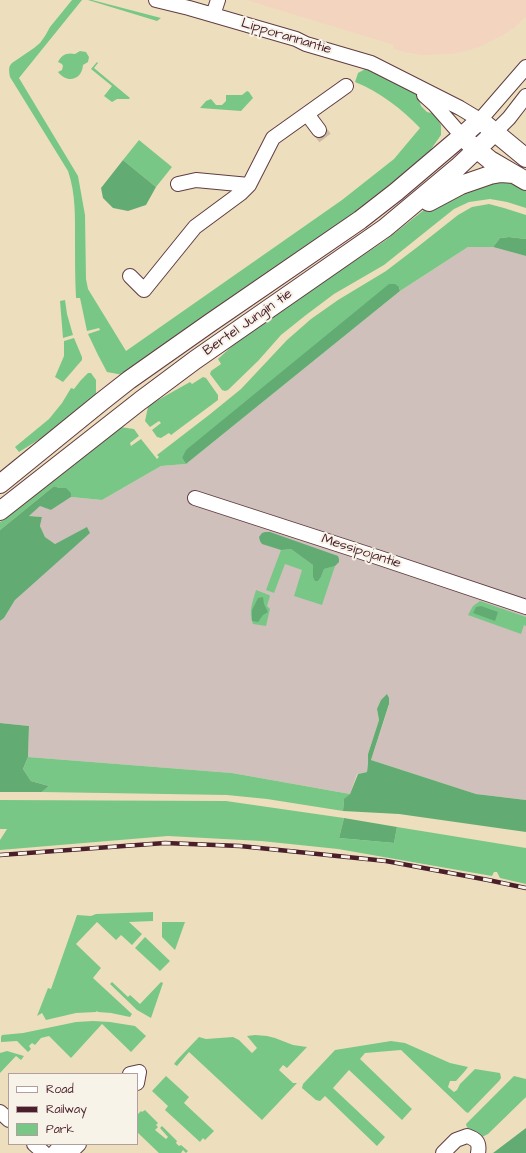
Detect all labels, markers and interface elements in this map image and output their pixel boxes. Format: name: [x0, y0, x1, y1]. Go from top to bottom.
street label: Lipporannantie: [239, 15, 333, 59]
street label: Bertel Jungin tie: [200, 286, 296, 360]
street label: Messipojantie: [319, 531, 403, 573]
legend: [8, 1073, 138, 1145]
text: Road: [46, 1081, 74, 1098]
text: Railway: [46, 1101, 87, 1118]
text: Park: [46, 1121, 74, 1138]

